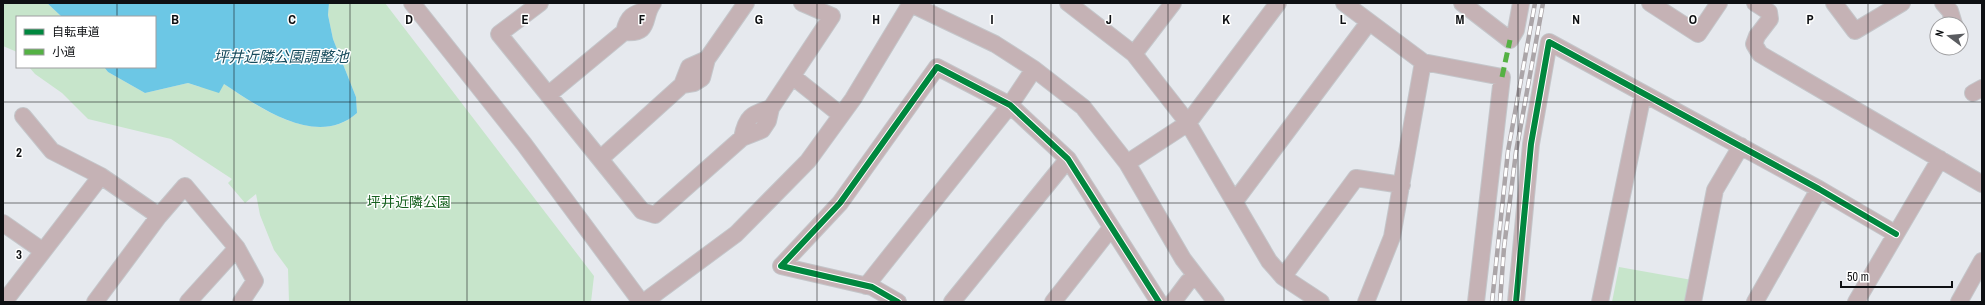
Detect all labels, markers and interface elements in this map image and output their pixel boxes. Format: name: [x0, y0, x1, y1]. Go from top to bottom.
text: B: [171, 11, 179, 28]
text: C: [288, 11, 296, 28]
text: D: [405, 11, 413, 28]
text: E: [521, 11, 529, 28]
text: F: [639, 11, 646, 28]
text: G: [755, 11, 763, 28]
text: H: [872, 11, 880, 28]
text: I: [991, 11, 994, 28]
text: J: [1106, 11, 1112, 28]
text: K: [1222, 11, 1230, 28]
text: L: [1340, 11, 1347, 28]
text: M: [1456, 11, 1465, 28]
text: N: [1572, 11, 1580, 28]
text: O: [1689, 11, 1697, 28]
text: P: [1806, 11, 1814, 28]
legend: [16, 16, 156, 68]
north arrow: [1929, 16, 1969, 56]
text: 自転車道: [52, 24, 100, 40]
text: N: [1932, 28, 1947, 38]
text: 小道: [52, 44, 76, 60]
water label: 坪井近隣公園調整池: [213, 46, 350, 67]
text: 2: [16, 144, 22, 161]
park label: 坪井近隣公園: [367, 193, 451, 211]
text: 3: [16, 246, 22, 263]
scale bar: [1841, 263, 1952, 289]
text: 50 m: [1847, 269, 1869, 285]

